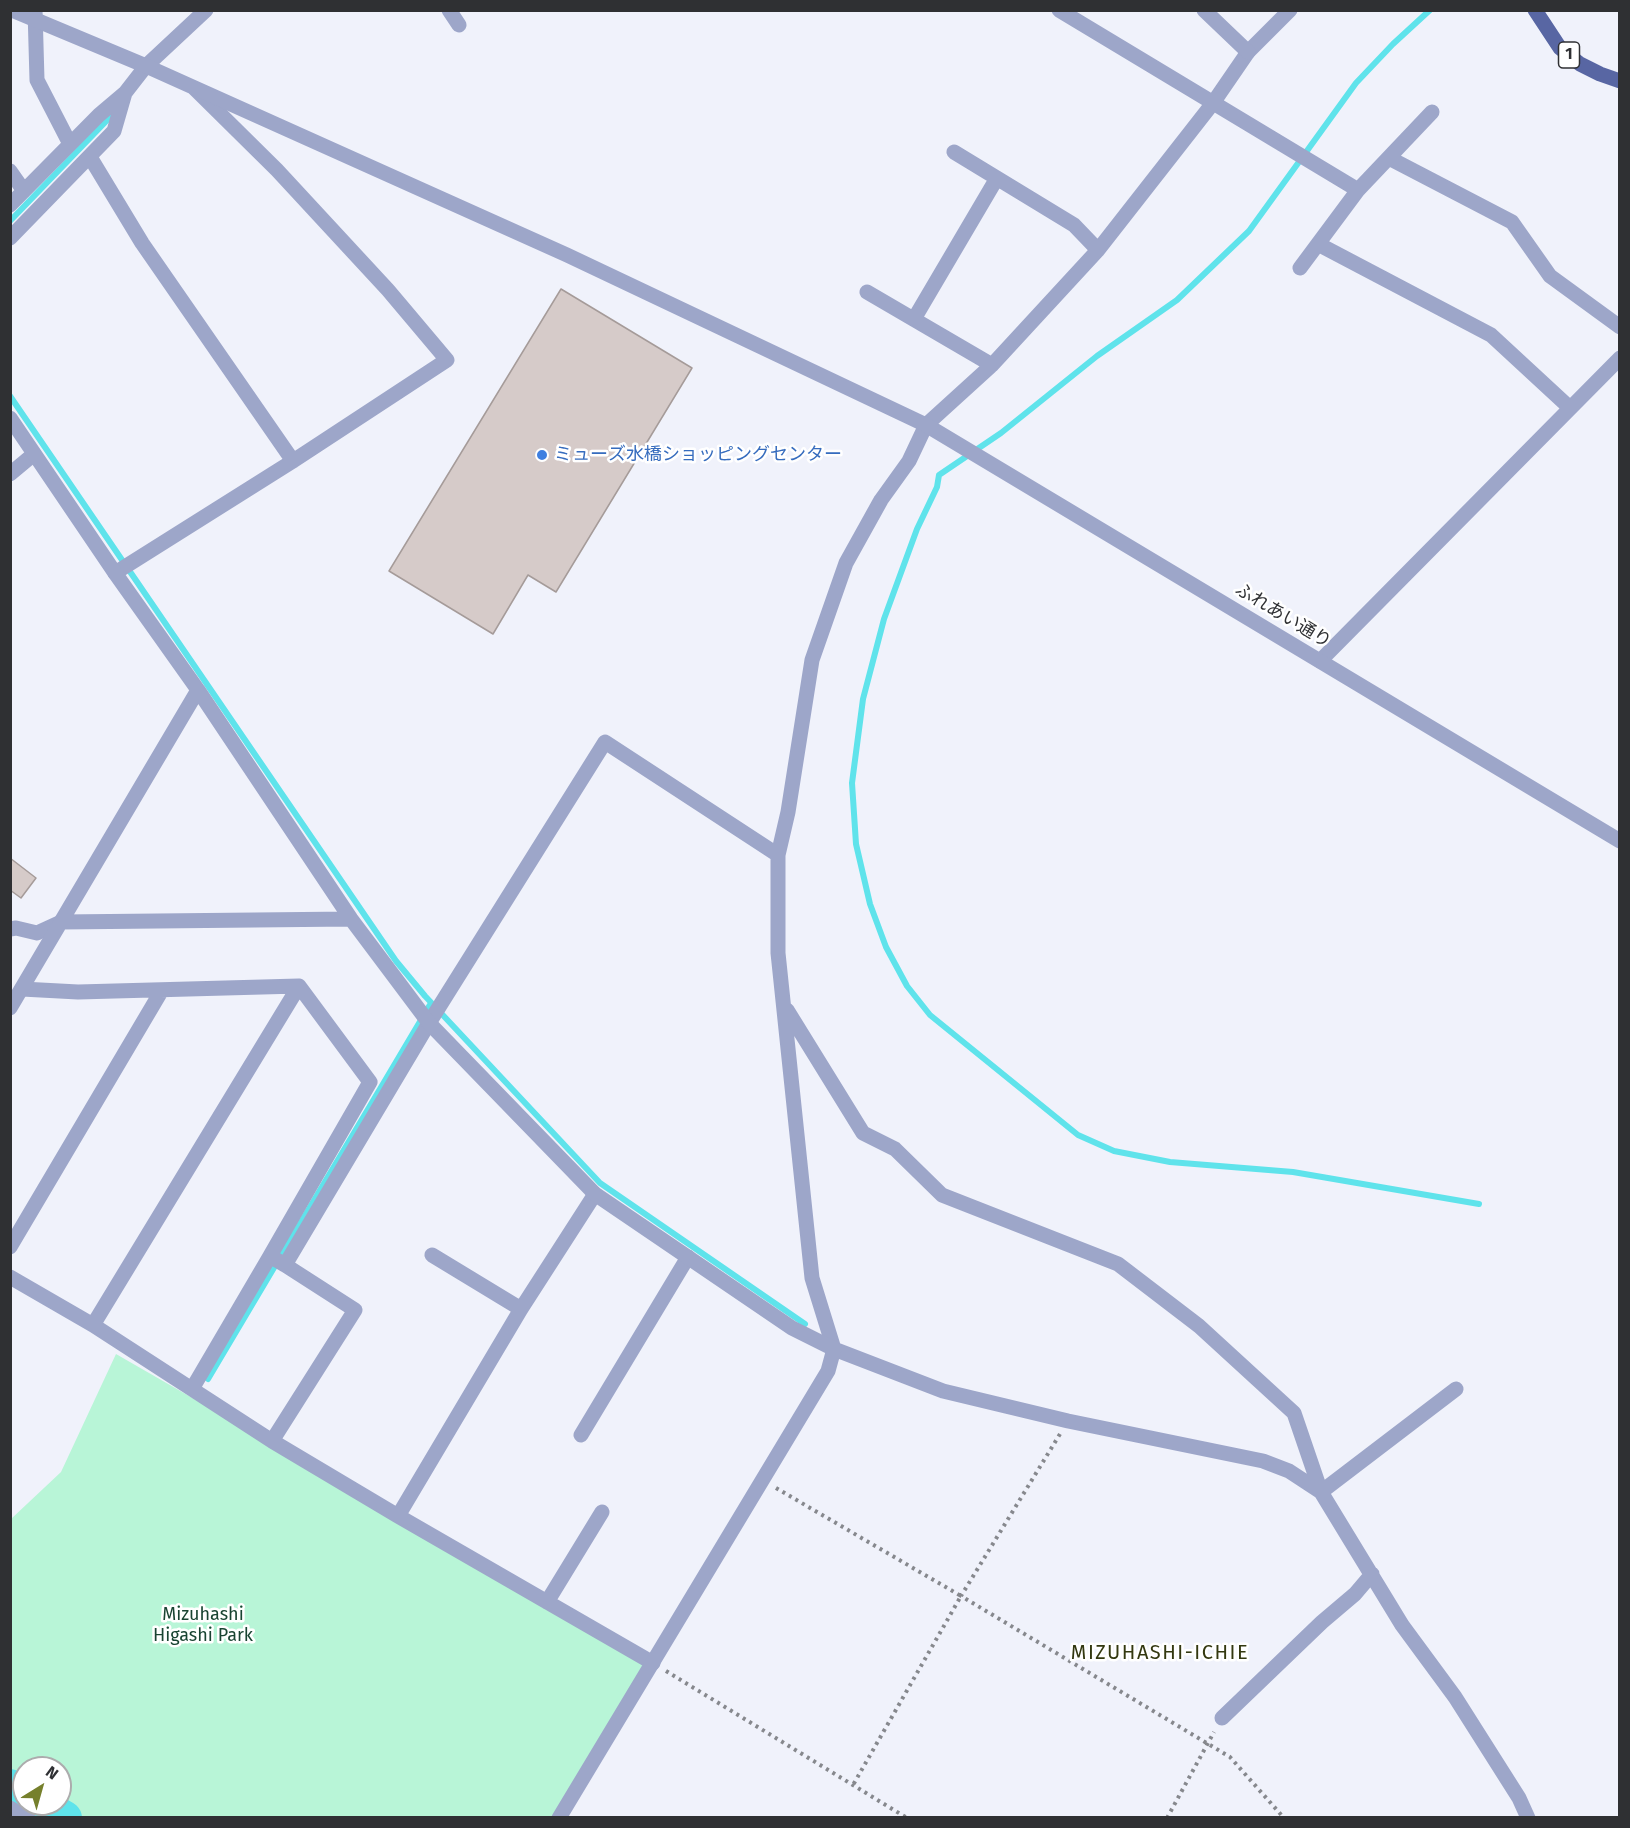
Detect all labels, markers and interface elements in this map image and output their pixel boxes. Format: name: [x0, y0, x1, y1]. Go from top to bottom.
road number: 1: [1558, 42, 1580, 68]
place label: ミューズ水橋ショッピングセンター: [554, 444, 842, 466]
marker: ミューズ水橋ショッピングセンター: [535, 448, 549, 462]
street label: ふれあい通り: [1231, 579, 1335, 653]
park label: Mizuhashi Higashi Park: [153, 1604, 253, 1646]
district label: MIZUHASHI-ICHIE: [1071, 1641, 1249, 1665]
north arrow: [12, 1756, 72, 1816]
text: N: [42, 1762, 62, 1784]

